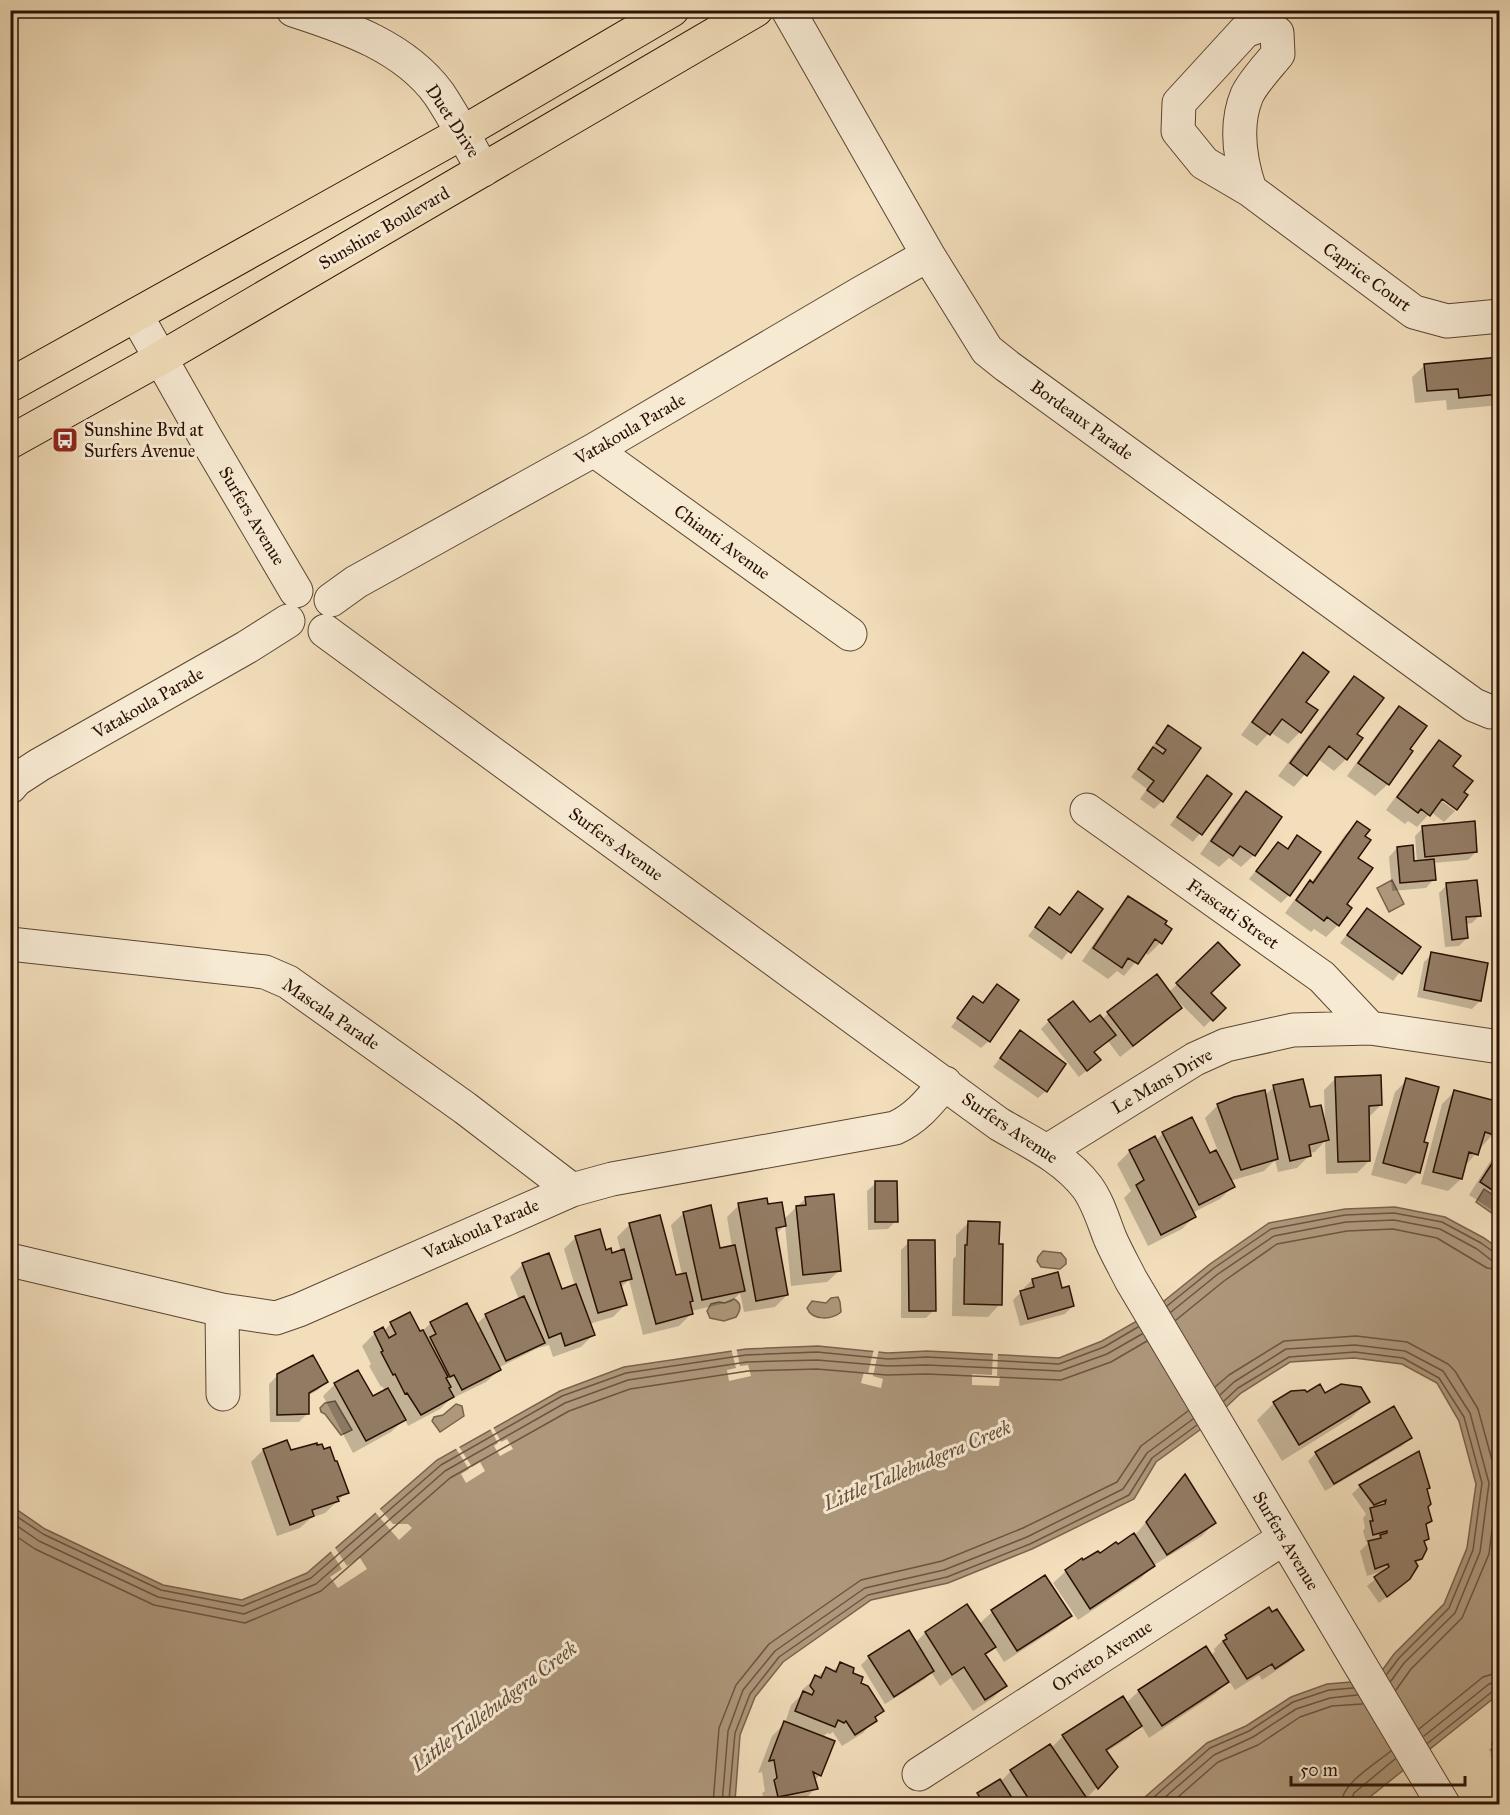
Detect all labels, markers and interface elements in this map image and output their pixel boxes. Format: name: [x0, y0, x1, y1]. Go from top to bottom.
street label: Duet Drive: [421, 80, 485, 162]
street label: Sunshine Boulevard: [315, 182, 453, 274]
street label: Caprice Court: [1319, 238, 1416, 317]
street label: Bordeaux Parade: [1026, 375, 1138, 465]
street label: Vatakoula Parade: [570, 388, 689, 470]
place label: Sunshine Bvd at Surfers Avenue: [84, 419, 204, 462]
bus stop icon: Sunshine Bvd at Surfers Avenue: [50, 425, 80, 455]
street label: Surfers Avenue: [214, 463, 290, 569]
street label: Chianti Avenue: [670, 500, 774, 584]
street label: Vatakoula Parade: [88, 662, 207, 744]
street label: Surfers Avenue: [564, 802, 668, 886]
street label: Frascati Street: [1183, 874, 1284, 954]
street label: Mascala Parade: [278, 973, 384, 1055]
street label: Le Mans Drive: [1108, 1043, 1216, 1119]
street label: Surfers Avenue: [958, 1088, 1062, 1168]
street label: Vatakoula Parade: [419, 1194, 542, 1265]
water label: Little Tallebudgera Creek: [819, 1415, 1015, 1516]
street label: Surfers Avenue: [1248, 1488, 1324, 1594]
street label: Orvieto Avenue: [1048, 1615, 1156, 1697]
water label: Little Tallebudgera Creek: [406, 1636, 582, 1777]
scale bar: [1291, 1749, 1465, 1787]
text: 50 m: [1300, 1759, 1338, 1781]

